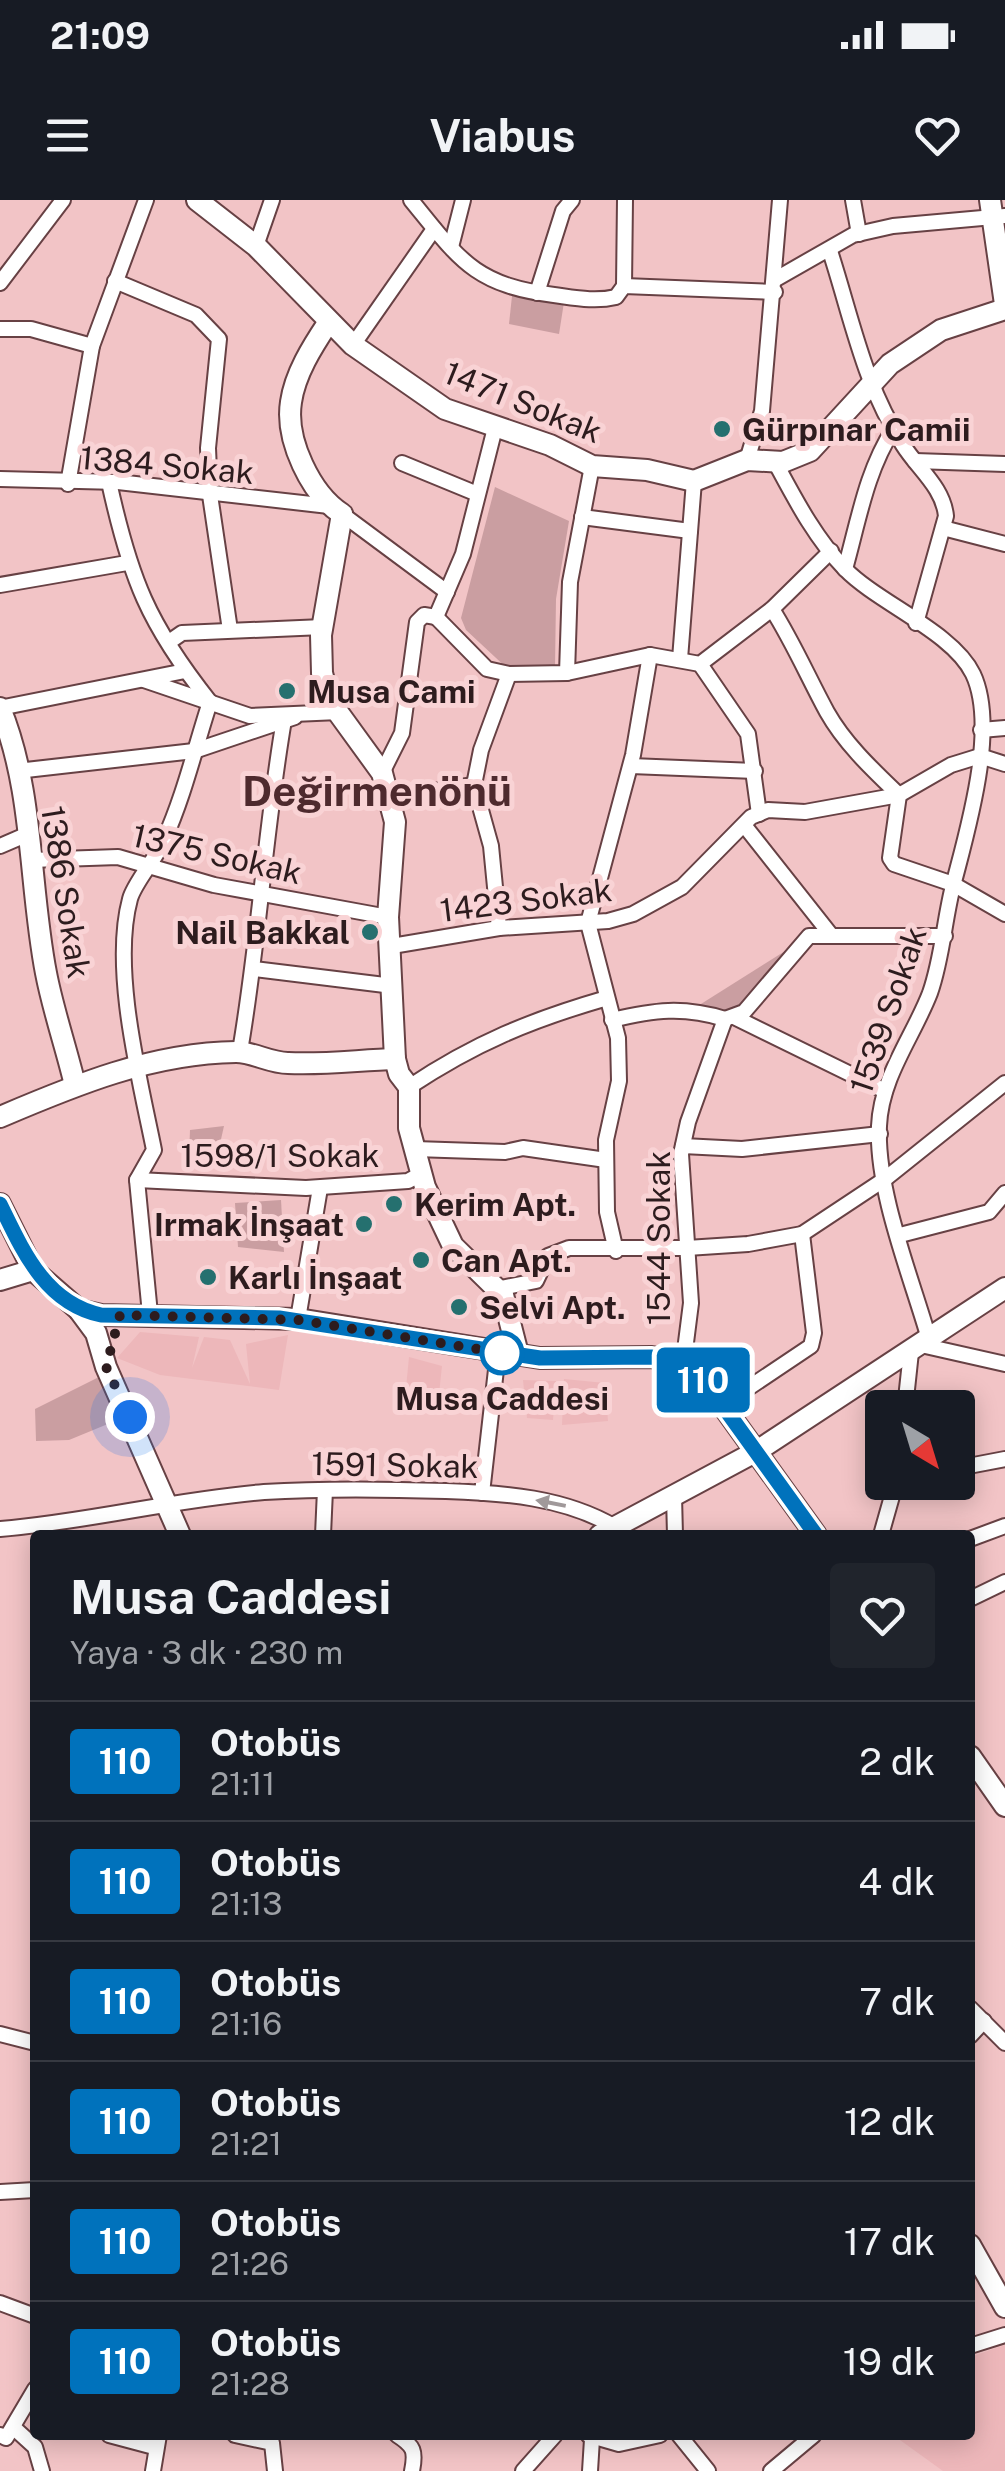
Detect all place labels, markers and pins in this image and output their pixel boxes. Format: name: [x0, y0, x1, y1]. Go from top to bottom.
place label: Gürpınar Camii: [742, 411, 970, 448]
marker: Gürpınar Camii: [711, 418, 733, 440]
place label: Musa Cami: [307, 673, 476, 710]
marker: Musa Cami: [276, 680, 298, 702]
place label: Nail Bakkal: [175, 914, 350, 951]
marker: Nail Bakkal: [359, 921, 381, 943]
place label: Kerim Apt.: [414, 1186, 576, 1223]
marker: Kerim Apt.: [383, 1193, 405, 1215]
place label: Irmak İnşaat: [154, 1206, 344, 1243]
marker: Irmak İnşaat: [353, 1213, 375, 1235]
place label: Can Apt.: [441, 1242, 572, 1279]
marker: Can Apt.: [410, 1249, 432, 1271]
place label: Karlı İnşaat: [228, 1259, 402, 1296]
marker: Karlı İnşaat: [197, 1266, 219, 1288]
place label: Selvi Apt.: [479, 1289, 626, 1326]
marker: Selvi Apt.: [448, 1296, 470, 1318]
marker: Musa Caddesi: [481, 1332, 523, 1374]
place label: Musa Caddesi: [395, 1380, 609, 1417]

